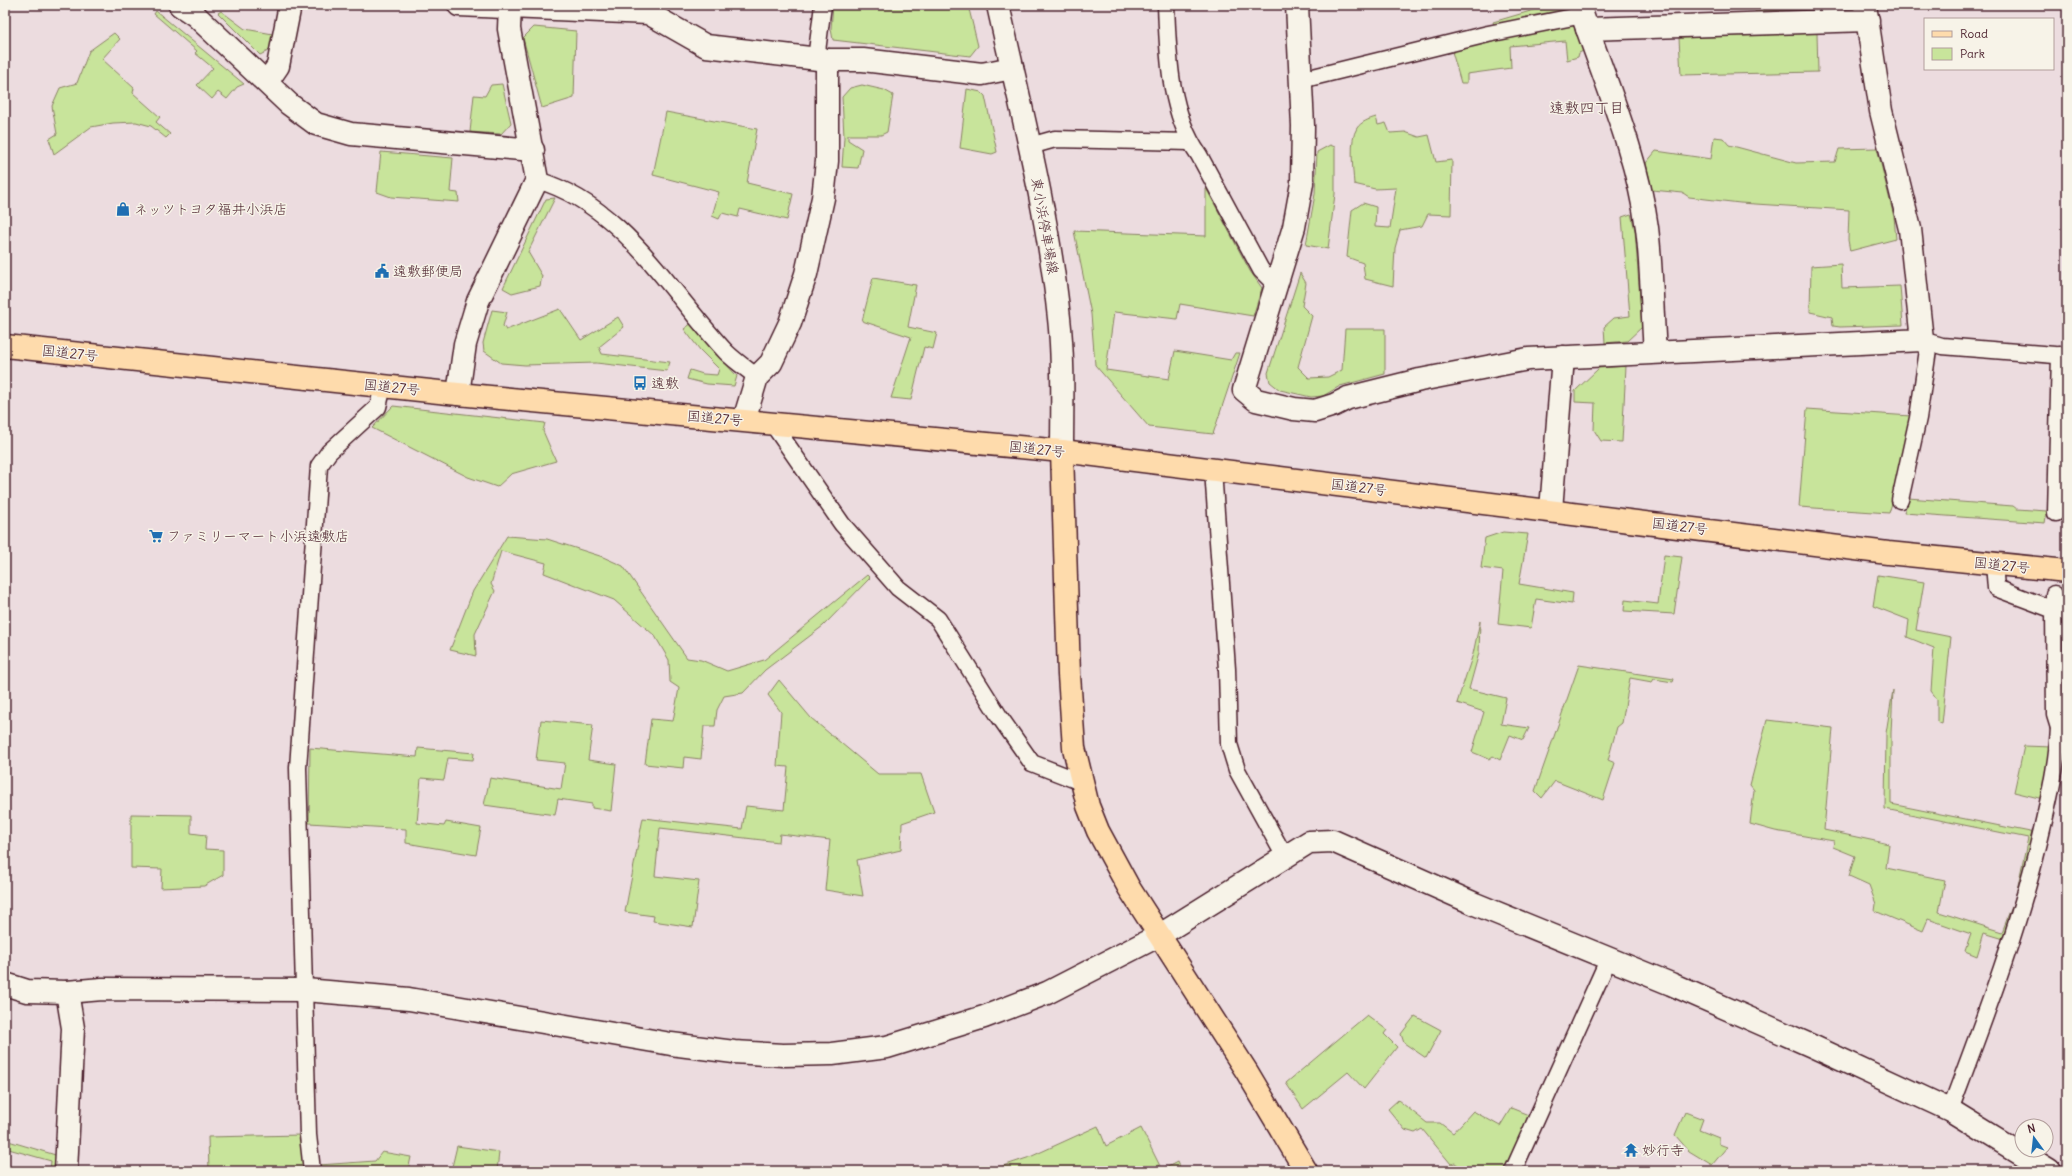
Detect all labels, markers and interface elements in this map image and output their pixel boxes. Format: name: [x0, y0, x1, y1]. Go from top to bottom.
legend: [1924, 18, 2054, 70]
text: Road: [1960, 26, 1988, 41]
text: Park: [1960, 46, 1985, 61]
district label: 遠敷四丁目: [1549, 98, 1625, 117]
street label: 東小浜停車場線: [1028, 176, 1062, 276]
place label: ネッツトヨタ福井小浜店: [134, 200, 287, 218]
shop icon: ネッツトヨタ福井小浜店: [115, 201, 131, 217]
place label: 遠敷郵便局: [393, 262, 463, 280]
public building icon: 遠敷郵便局: [374, 263, 390, 279]
street label: 国道27号: [41, 341, 99, 365]
place label: 遠敷: [651, 374, 679, 392]
street label: 国道27号: [363, 375, 421, 399]
bus stop icon: 遠敷: [632, 375, 648, 391]
street label: 国道27号: [686, 407, 744, 429]
street label: 国道27号: [1008, 437, 1066, 461]
street label: 国道27号: [1330, 475, 1388, 499]
street label: 国道27号: [1651, 514, 1709, 538]
place label: ファミリーマート小浜遠敷店: [167, 527, 349, 545]
supermarket icon: ファミリーマート小浜遠敷店: [148, 528, 164, 544]
street label: 国道27号: [1973, 553, 2031, 577]
north arrow: [2014, 1118, 2054, 1158]
text: N: [2026, 1121, 2037, 1136]
place label: 妙行寺: [1642, 1141, 1684, 1159]
temple icon: 妙行寺: [1623, 1142, 1639, 1158]

